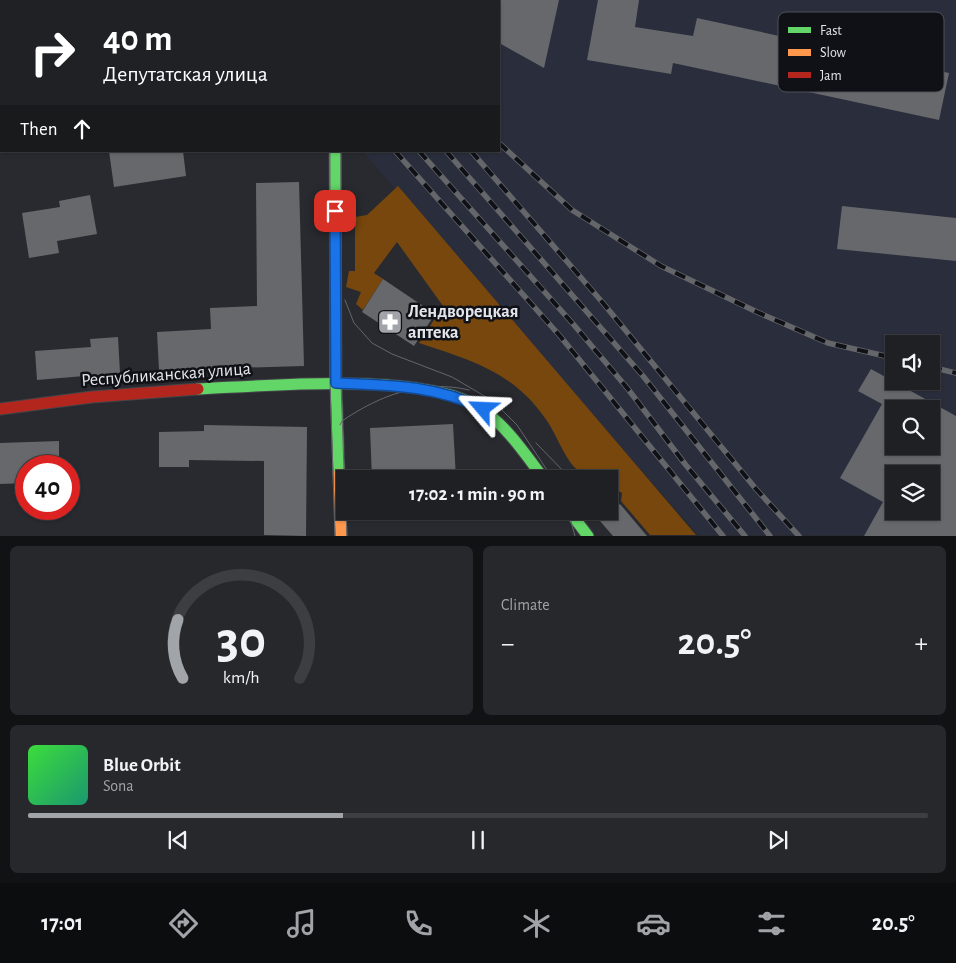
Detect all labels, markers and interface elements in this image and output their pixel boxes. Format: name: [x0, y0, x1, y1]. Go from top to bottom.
legend: [778, 12, 944, 92]
icon: right: [20, 20, 85, 85]
text: 40 m: [103, 22, 172, 57]
text: Fast: [820, 24, 842, 38]
text: Slow: [820, 46, 847, 60]
text: Депутатская улица: [103, 63, 268, 85]
text: Jam: [820, 69, 842, 83]
icon: ahead: [68, 115, 96, 143]
text: Then: [20, 120, 58, 139]
pin: [314, 190, 356, 232]
icon: arrive: [321, 197, 349, 225]
place label: Лендворецкая аптека: [408, 303, 518, 342]
pharmacy icon: Лендворецкая аптека: [377, 309, 403, 335]
map controls: [885, 335, 940, 520]
button: sound: [885, 335, 940, 390]
street label: Республиканская улица: [80, 359, 252, 390]
position arrow: [456, 382, 508, 434]
button: search: [885, 400, 940, 455]
speed limit sign: 40: [15, 455, 80, 520]
button: layers: [885, 465, 940, 520]
text: 17:02 · 1 min · 90 m: [409, 485, 545, 504]
text: Climate: [501, 597, 550, 613]
text: 30: [217, 615, 266, 667]
text: 20.5°: [678, 624, 751, 662]
text: −: [501, 630, 514, 658]
text: +: [915, 630, 928, 658]
text: km/h: [223, 669, 260, 687]
text: Blue Orbit: [103, 756, 181, 775]
text: Sona: [103, 778, 134, 794]
icon: previous: [164, 826, 192, 854]
icon: pause: [464, 826, 492, 854]
icon: next: [764, 826, 792, 854]
icon: directions: [166, 906, 201, 941]
icon: music: [284, 906, 319, 941]
icon: phone: [401, 906, 436, 941]
icon: climate: [519, 906, 554, 941]
icon: car: [636, 906, 671, 941]
icon: filters: [754, 906, 789, 941]
text: 17:01: [41, 912, 83, 934]
text: 20.5°: [872, 912, 915, 934]

